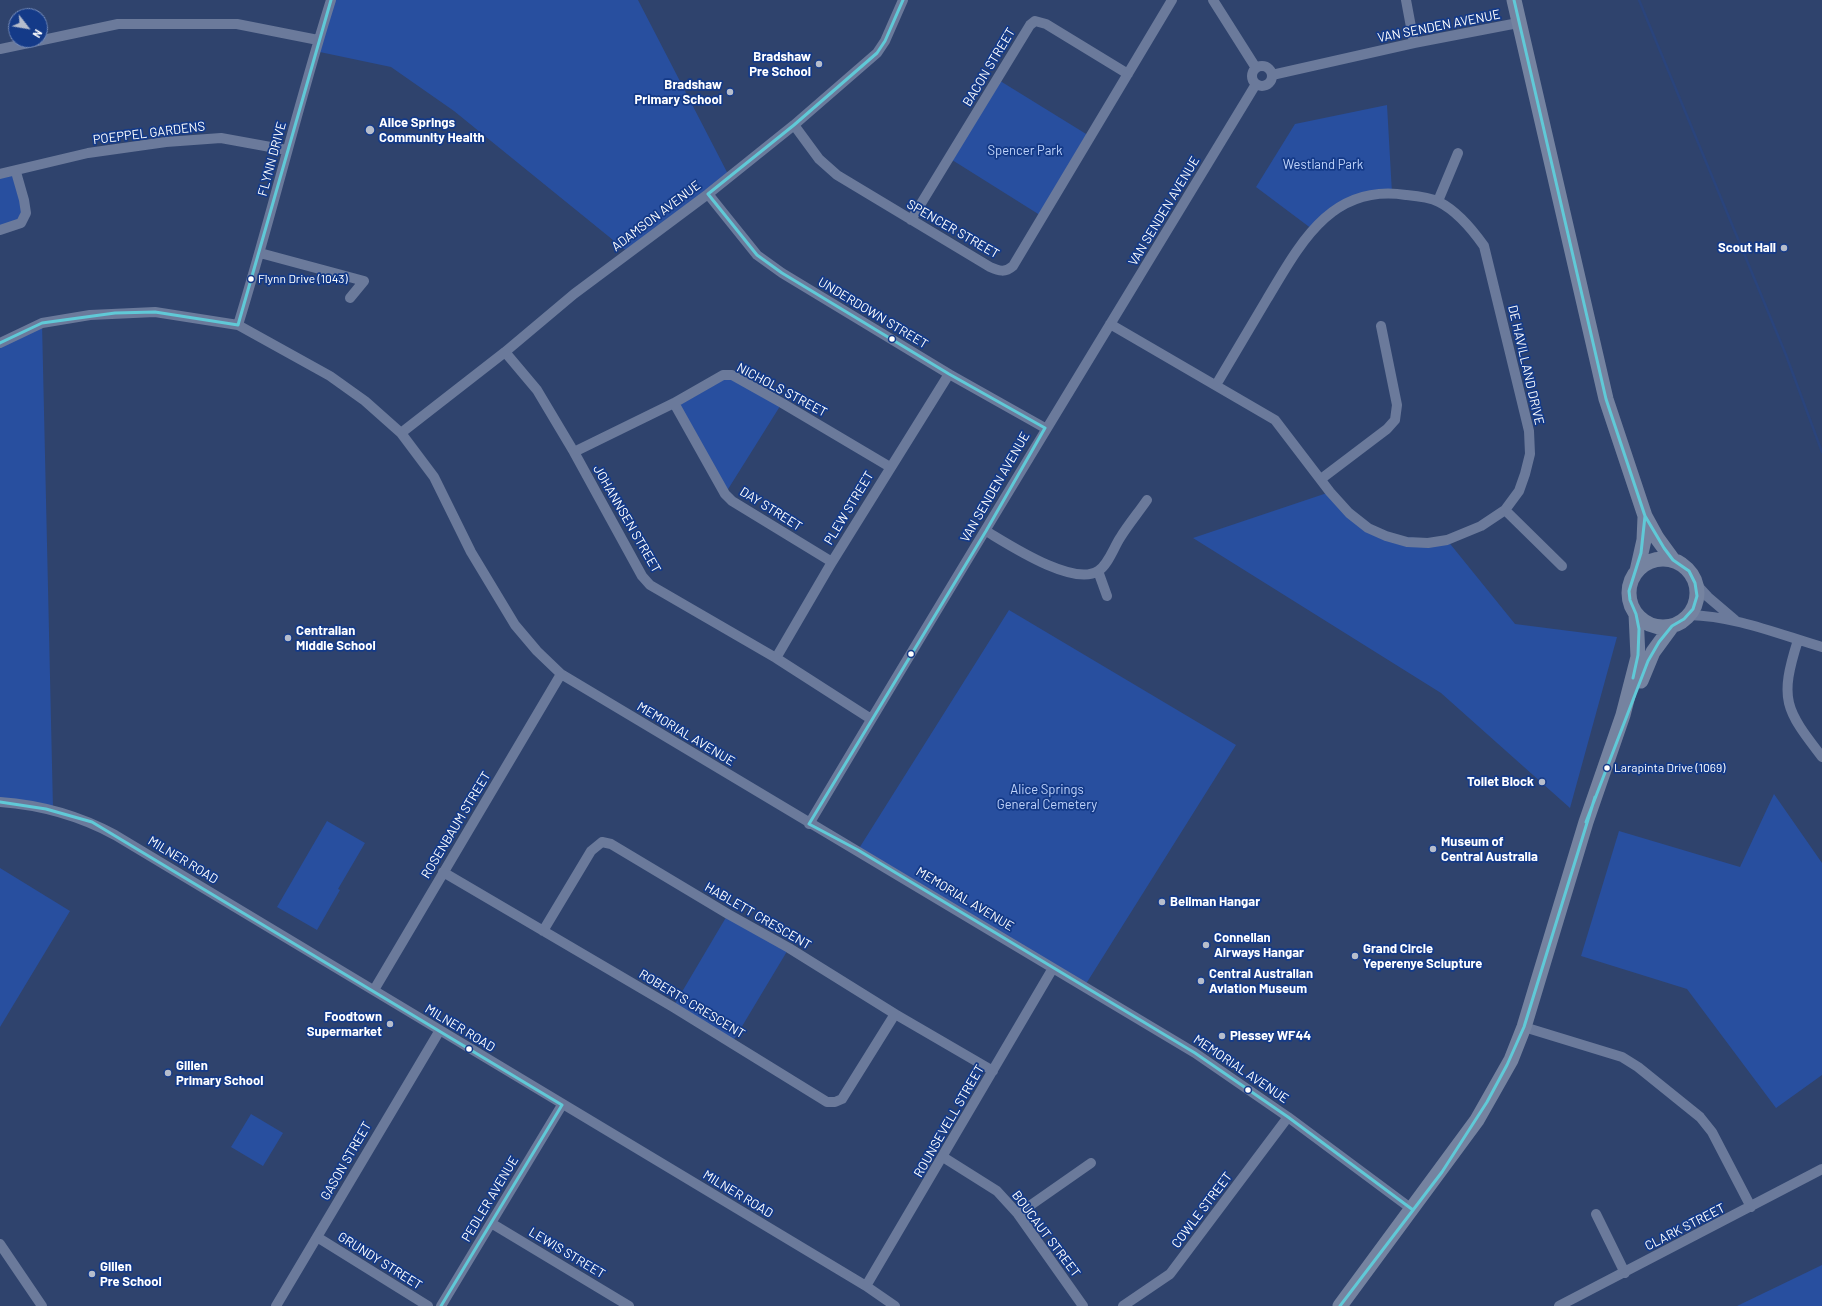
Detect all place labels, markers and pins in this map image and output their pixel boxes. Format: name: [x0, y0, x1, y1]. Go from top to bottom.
place label: Bradshaw Pre School: [749, 49, 811, 80]
marker: Bradshaw Pre School: [814, 59, 824, 69]
place label: Bradshaw Primary School: [635, 77, 722, 108]
marker: Bradshaw Primary School: [725, 87, 735, 97]
place label: Alice Springs Community Health: [379, 115, 485, 146]
marker: Alice Springs Community Health: [364, 124, 376, 136]
place label: Scout Hall: [1718, 240, 1776, 256]
marker: Scout Hall: [1779, 243, 1789, 253]
place label: Flynn Drive (1043): [258, 272, 348, 286]
marker: Flynn Drive (1043): [246, 274, 256, 284]
unlabelled marker: [887, 334, 897, 344]
place label: Centralian Middle School: [296, 623, 376, 654]
marker: Centralian Middle School: [283, 633, 293, 643]
unlabelled marker: [906, 649, 916, 659]
place label: Larapinta Drive (1069): [1614, 761, 1725, 775]
marker: Larapinta Drive (1069): [1602, 763, 1612, 773]
place label: Toilet Block: [1467, 774, 1534, 790]
marker: Toilet Block: [1537, 777, 1547, 787]
place label: Museum of Central Australia: [1441, 834, 1538, 865]
marker: Museum of Central Australia: [1428, 844, 1438, 854]
place label: Bellman Hangar: [1170, 894, 1260, 910]
marker: Bellman Hangar: [1157, 897, 1167, 907]
place label: Connellan Airways Hangar: [1214, 930, 1304, 961]
marker: Connellan Airways Hangar: [1201, 940, 1211, 950]
place label: Grand Circle Yeperenye Sclupture: [1363, 941, 1482, 972]
marker: Grand Circle Yeperenye Sclupture: [1350, 951, 1360, 961]
place label: Central Australian Aviation Museum: [1209, 966, 1313, 997]
marker: Central Australian Aviation Museum: [1196, 976, 1206, 986]
place label: Foodtown Supermarket: [307, 1009, 382, 1040]
marker: Foodtown Supermarket: [385, 1019, 395, 1029]
place label: Plessey WF44: [1230, 1028, 1311, 1044]
marker: Plessey WF44: [1217, 1031, 1227, 1041]
unlabelled marker: [464, 1044, 474, 1054]
place label: Gillen Primary School: [176, 1058, 263, 1089]
marker: Gillen Primary School: [163, 1068, 173, 1078]
unlabelled marker: [1243, 1085, 1253, 1095]
place label: Gillen Pre School: [100, 1259, 162, 1290]
marker: Gillen Pre School: [87, 1269, 97, 1279]

